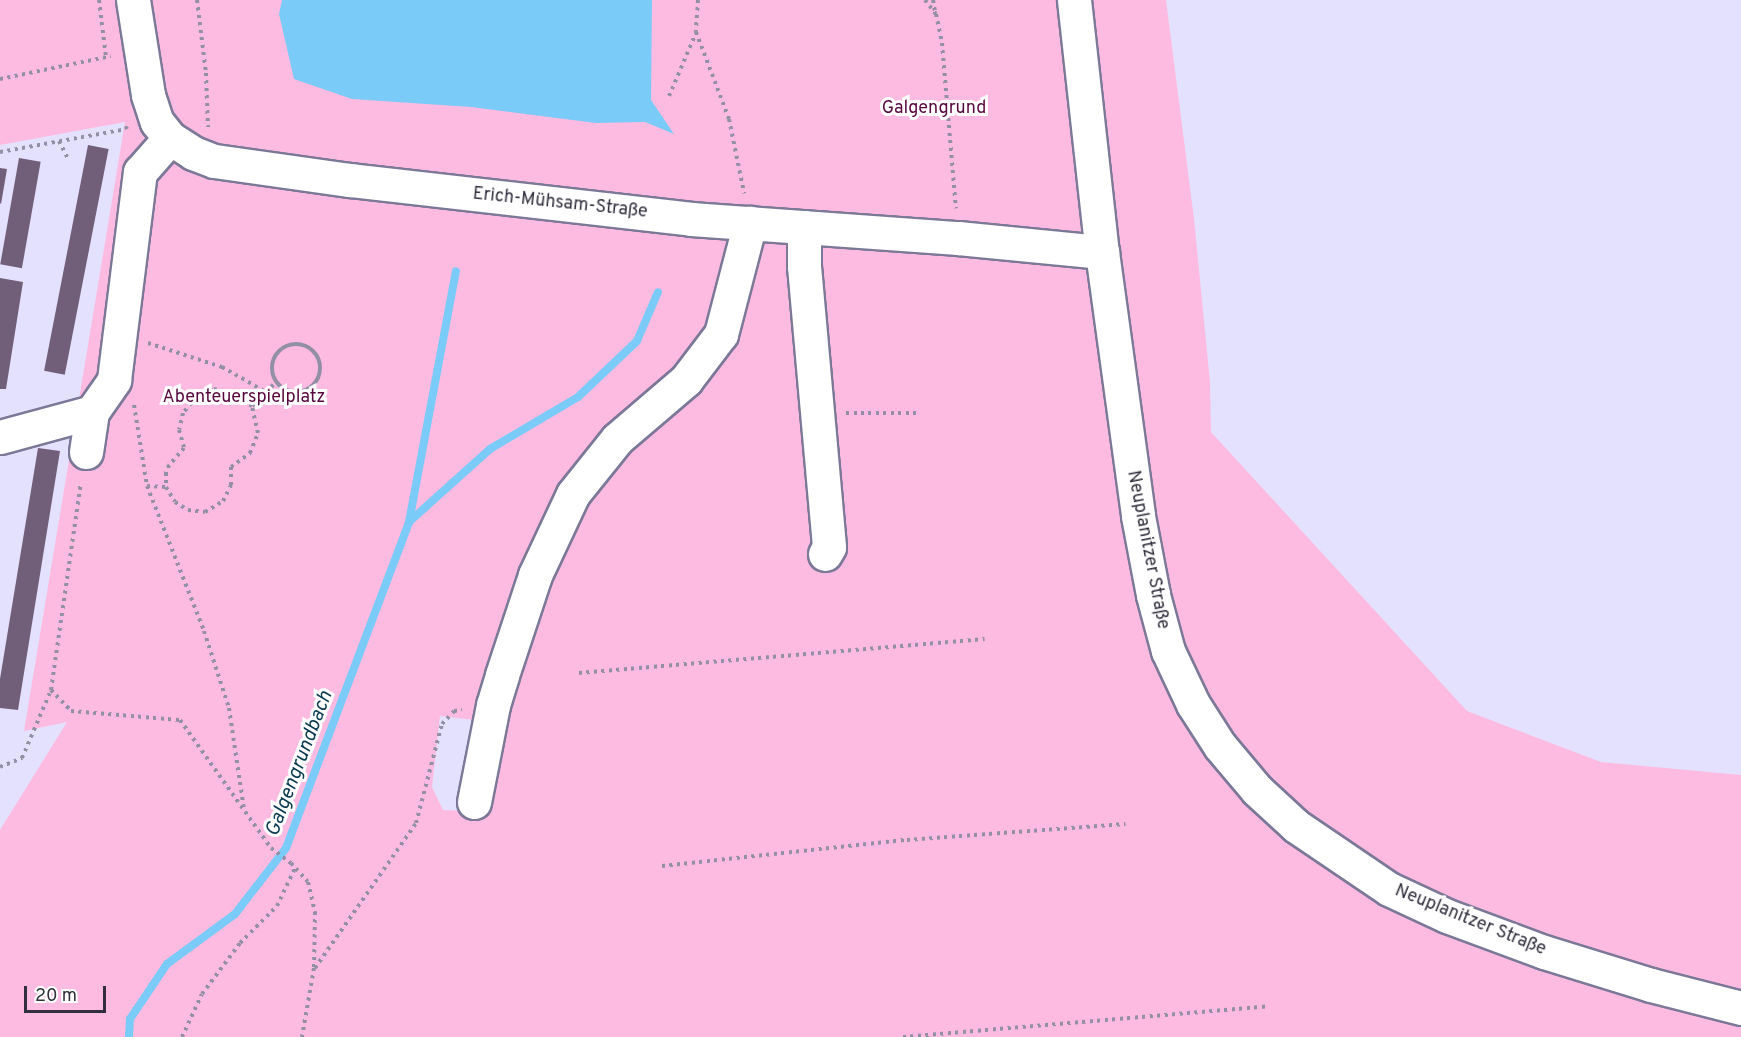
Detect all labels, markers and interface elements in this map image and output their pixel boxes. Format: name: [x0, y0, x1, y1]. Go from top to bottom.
park label: Galgengrund: [882, 98, 986, 120]
street label: Erich-Mühsam-Straße: [472, 184, 648, 224]
park label: Abenteuerspielplatz: [163, 387, 325, 409]
street label: Neuplanitzer Straße: [1121, 469, 1173, 631]
water label: Galgengrundbach: [261, 688, 339, 840]
street label: Neuplanitzer Straße: [1391, 881, 1549, 961]
scale bar: [27, 974, 110, 1012]
text: 20 m: [35, 985, 77, 1008]

